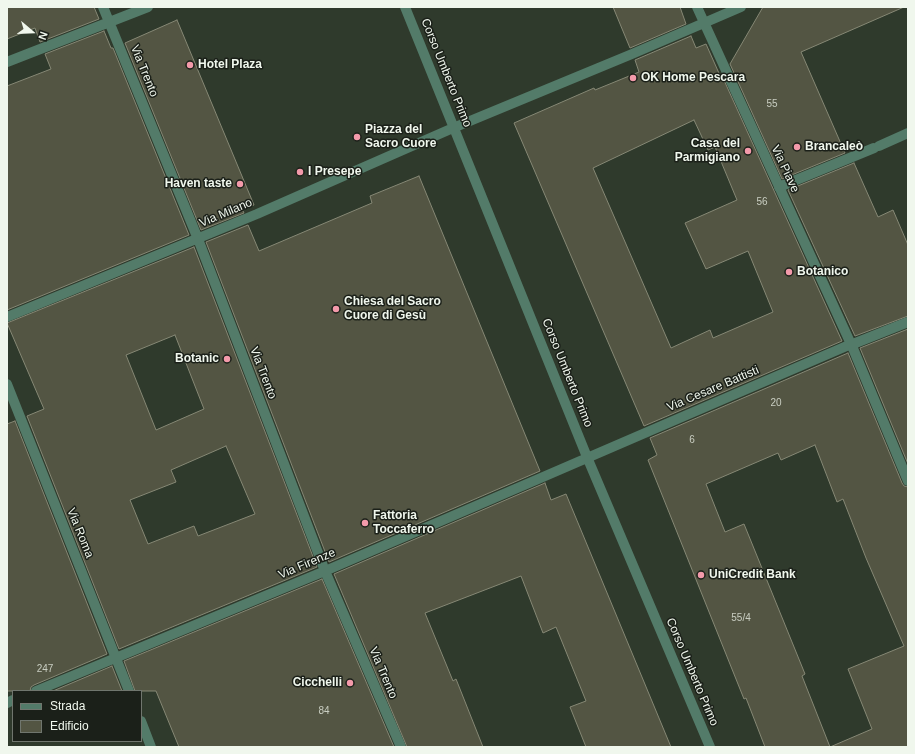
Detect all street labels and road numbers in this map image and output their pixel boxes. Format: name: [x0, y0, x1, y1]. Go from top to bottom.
street label: Corso Umberto Primo: [418, 17, 474, 129]
street label: Via Trento: [127, 43, 161, 99]
street label: Via Piave: [768, 143, 802, 195]
street label: Via Milano: [197, 195, 255, 231]
street label: Corso Umberto Primo: [539, 317, 595, 429]
street label: Via Trento: [246, 345, 280, 401]
street label: Via Cesare Battisti: [665, 363, 761, 415]
street label: Via Roma: [63, 506, 97, 560]
street label: Via Firenze: [276, 546, 338, 582]
street label: Corso Umberto Primo: [663, 616, 721, 728]
street label: Via Trento: [366, 645, 400, 701]

